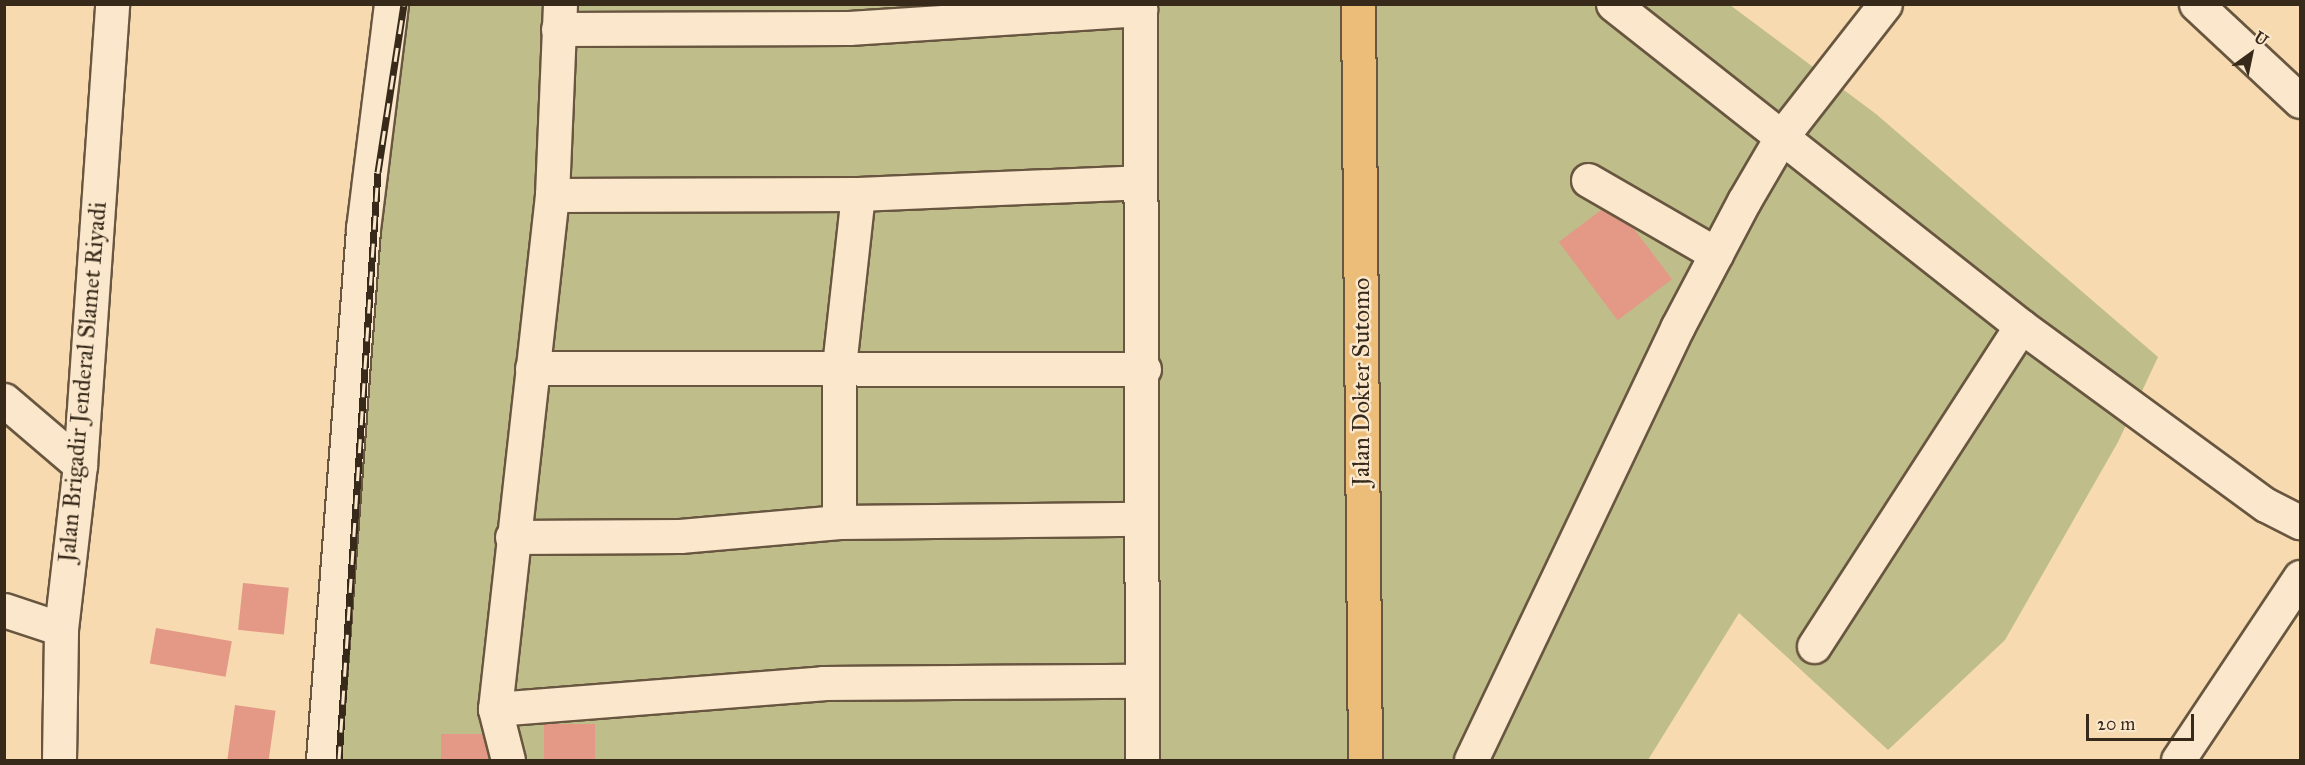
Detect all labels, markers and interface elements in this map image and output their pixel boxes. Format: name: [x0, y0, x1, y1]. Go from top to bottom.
north arrow: [2221, 24, 2281, 84]
text: U: [2251, 27, 2272, 50]
street label: Jalan Brigadir Jenderal Slamet Riyadi: [53, 201, 113, 563]
street label: Jalan Dokter Sutomo: [1348, 278, 1376, 486]
scale bar: [2089, 702, 2197, 740]
text: 20 m: [2097, 713, 2135, 735]

